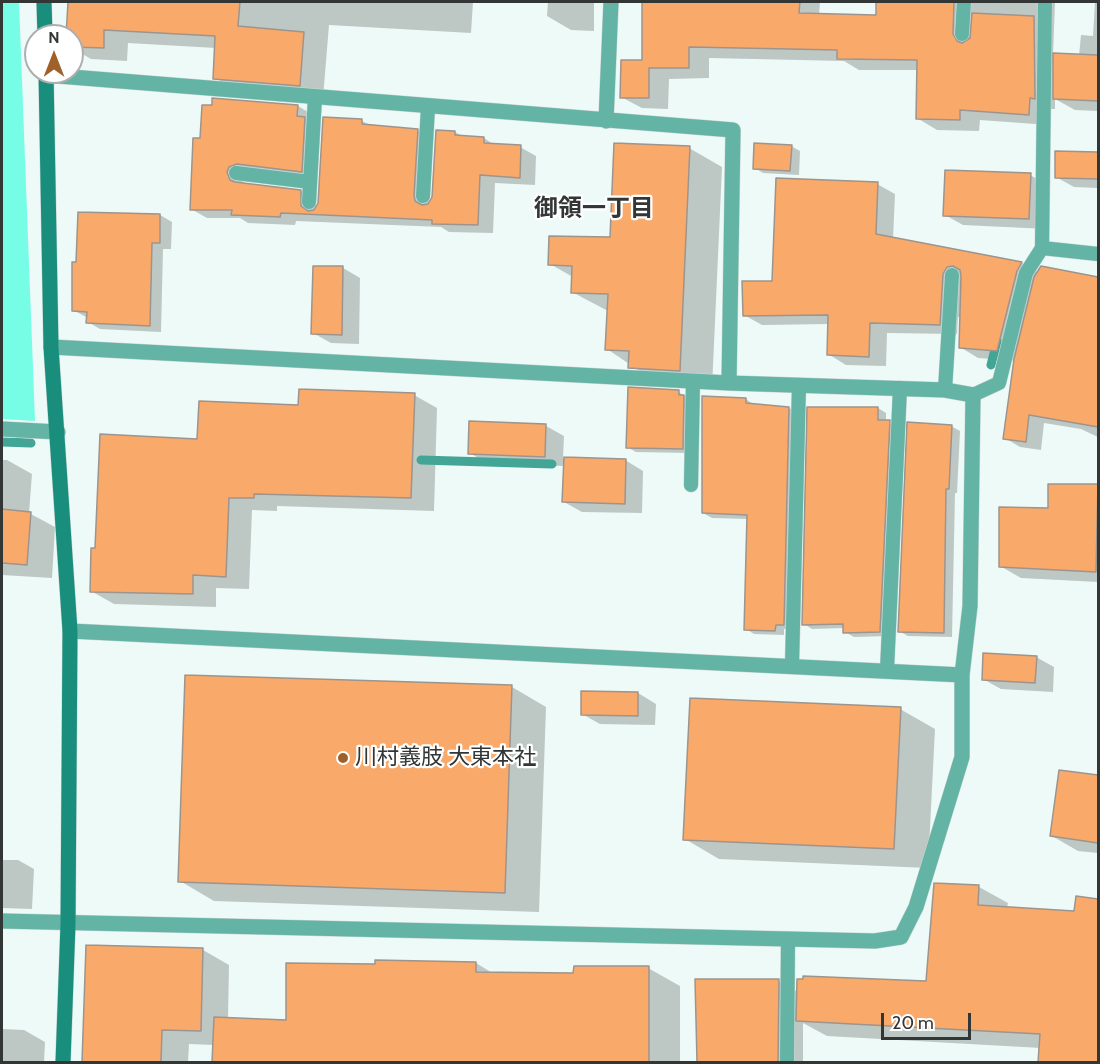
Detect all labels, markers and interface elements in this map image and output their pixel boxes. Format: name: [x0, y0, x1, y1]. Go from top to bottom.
north arrow: [24, 24, 84, 84]
text: N: [48, 28, 60, 47]
district label: 御領一丁目: [534, 195, 654, 223]
place label: 川村義肢 大東本社: [355, 745, 536, 771]
marker: 川村義肢 大東本社: [336, 751, 350, 765]
scale bar: [884, 1001, 974, 1039]
text: 20 m: [892, 1012, 934, 1034]

